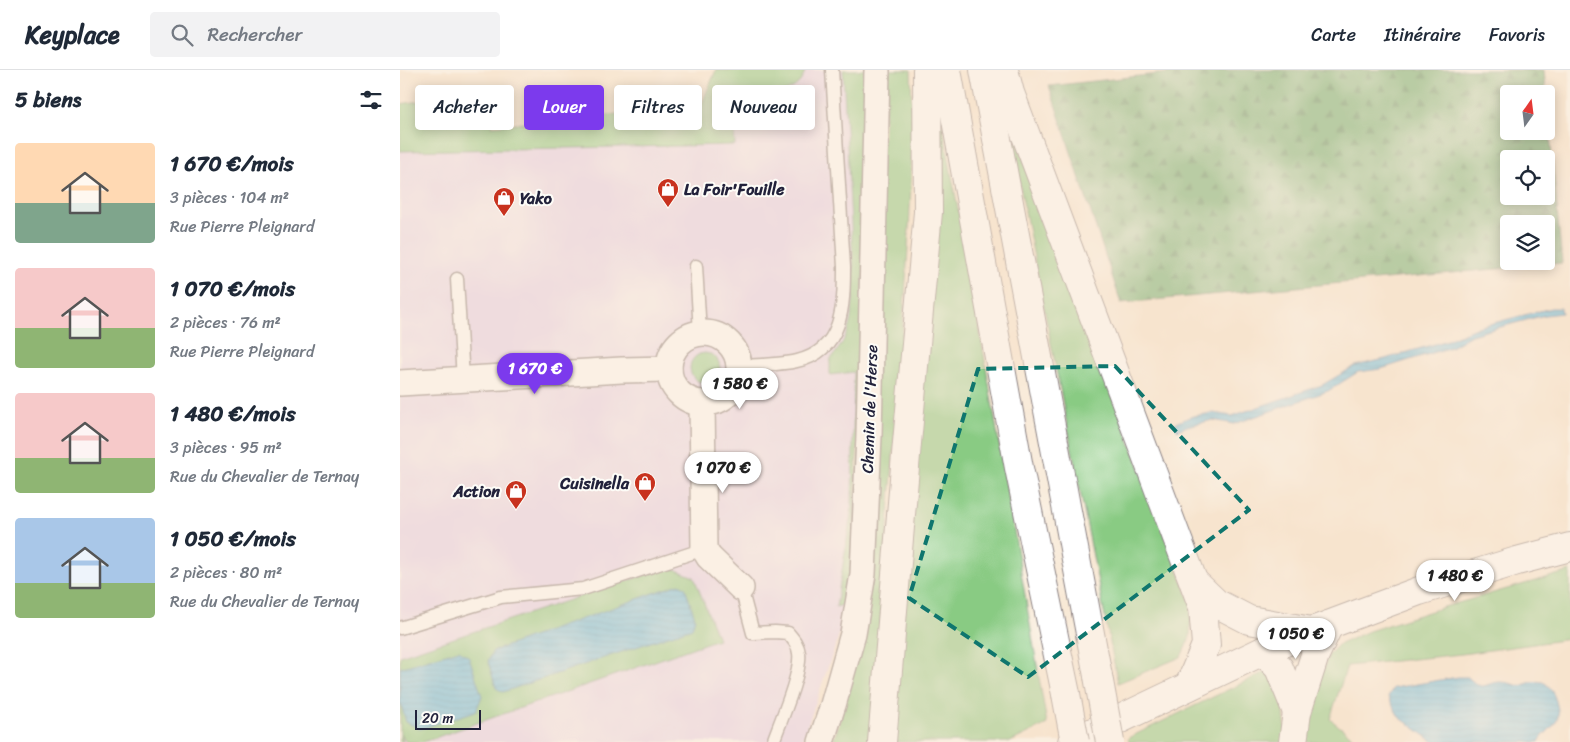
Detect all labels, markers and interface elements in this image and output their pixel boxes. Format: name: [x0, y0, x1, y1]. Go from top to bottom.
search box: [150, 12, 500, 57]
text: Keyplace: [25, 14, 120, 56]
text: Rechercher: [208, 18, 302, 51]
text: Carte: [1311, 19, 1356, 51]
text: Itinéraire: [1384, 19, 1461, 51]
text: Favoris: [1489, 19, 1545, 51]
icon: search: [168, 21, 196, 49]
text: 5 biens: [15, 81, 81, 119]
chip: Acheter: [415, 85, 514, 130]
chip: Louer: [524, 85, 604, 130]
chip: Filtres: [614, 85, 702, 130]
chip: Nouveau: [712, 85, 815, 130]
north arrow: [1500, 85, 1555, 140]
map controls: [1500, 85, 1555, 270]
icon: filters: [357, 86, 385, 114]
text: 1 670 €/mois: [170, 145, 294, 183]
button: locate: [1500, 150, 1555, 205]
icon: home: [55, 163, 115, 223]
place label: La Foir'Fouille: [684, 175, 785, 204]
shop icon: La Foir'Fouille: [656, 177, 680, 208]
text: 3 pièces · 104 m²: [170, 183, 289, 212]
place label: Yako: [520, 184, 553, 213]
shop icon: Yako: [492, 186, 516, 217]
text: Rue Pierre Pleignard: [170, 212, 314, 241]
button: layers: [1500, 215, 1555, 270]
text: 1 070 €/mois: [170, 270, 295, 308]
icon: home: [55, 288, 115, 348]
text: 2 pièces · 76 m²: [170, 308, 281, 337]
text: Rue Pierre Pleignard: [170, 337, 314, 366]
street label: Chemin de l'Herse: [853, 344, 886, 474]
pin: 1 670 €: [489, 352, 581, 395]
text: 1 670 €: [508, 354, 562, 383]
pin: 1 580 €: [694, 368, 786, 410]
text: 1 580 €: [712, 369, 768, 398]
text: 1 480 €/mois: [170, 395, 296, 433]
icon: home: [55, 413, 115, 473]
text: 3 pièces · 95 m²: [170, 433, 282, 462]
pin: 1 070 €: [677, 452, 769, 494]
text: 1 070 €: [695, 453, 751, 482]
text: Rue du Chevalier de Ternay: [170, 462, 359, 491]
place label: Cuisinella: [559, 469, 630, 498]
shop icon: Cuisinella: [633, 471, 657, 502]
place label: Action: [452, 477, 500, 506]
shop icon: Action: [504, 479, 528, 510]
text: 1 050 €/mois: [170, 520, 296, 558]
icon: home: [55, 538, 115, 598]
text: 2 pièces · 80 m²: [170, 558, 282, 587]
pin: 1 480 €: [1409, 560, 1501, 602]
text: 1 480 €: [1427, 561, 1483, 590]
text: Rue du Chevalier de Ternay: [170, 587, 359, 616]
pin: 1 050 €: [1250, 618, 1342, 660]
text: 1 050 €: [1268, 619, 1324, 648]
text: 20 m: [422, 706, 453, 731]
scale bar: [415, 707, 481, 730]

